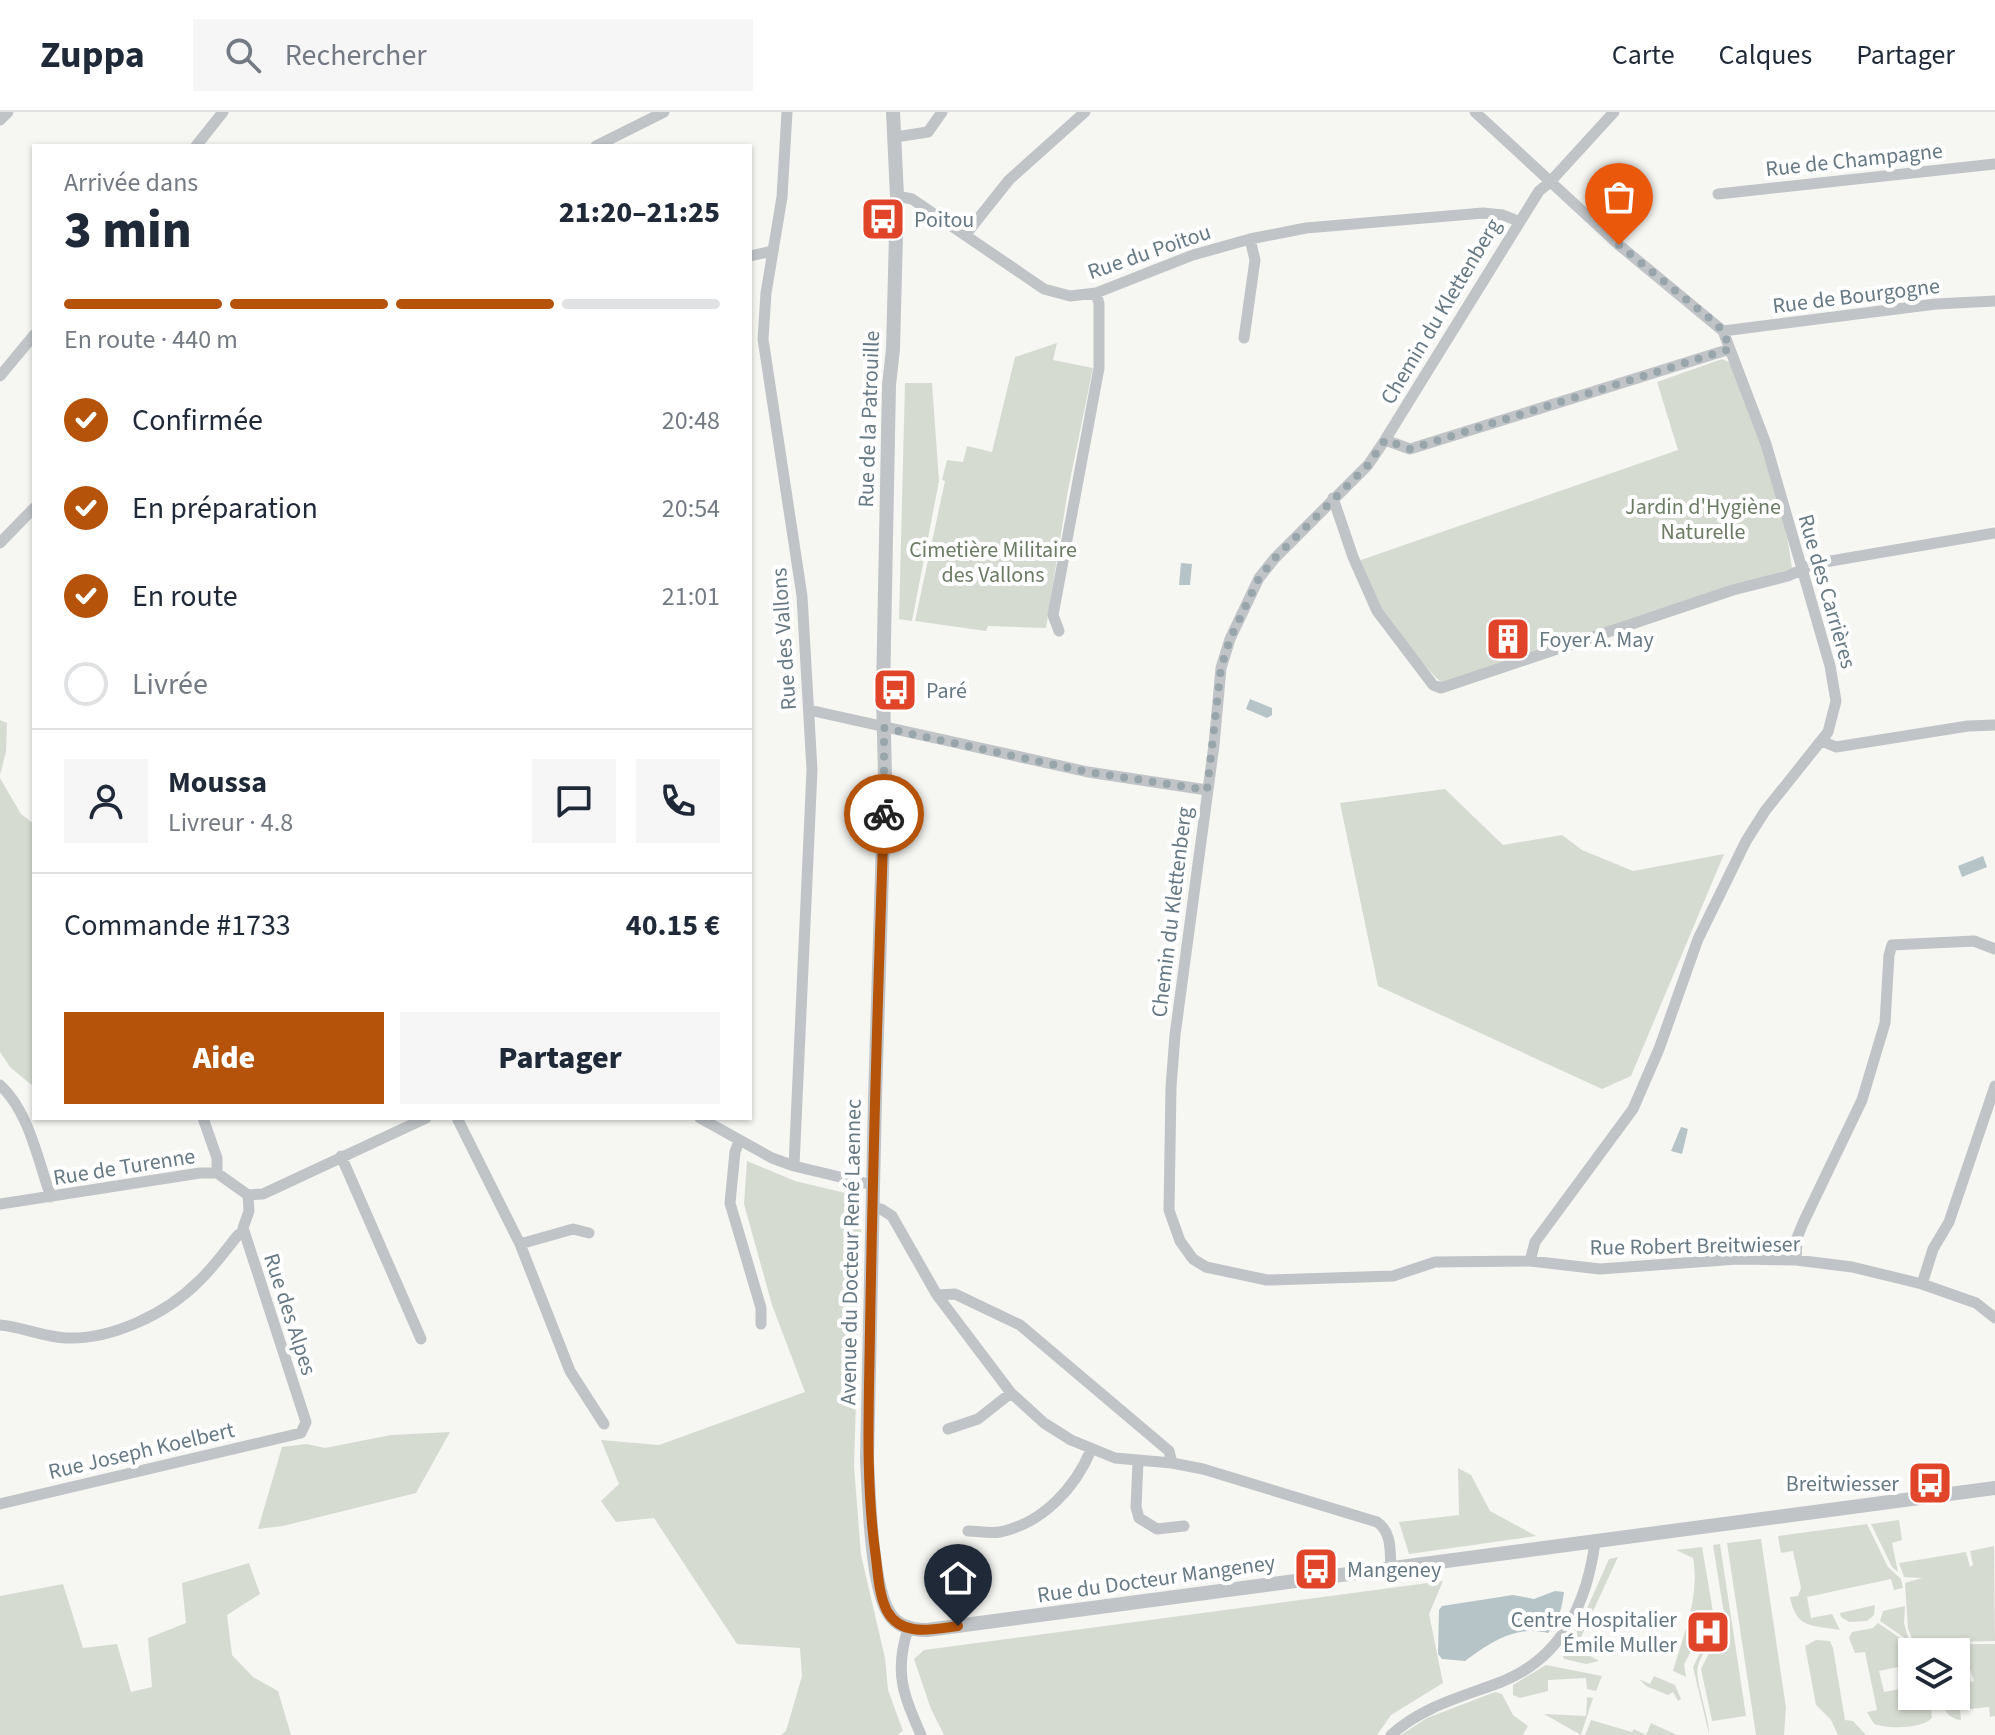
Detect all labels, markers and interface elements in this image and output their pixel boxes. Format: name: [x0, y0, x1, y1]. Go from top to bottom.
search box: [193, 19, 753, 91]
text: Zuppa: [40, 28, 145, 82]
icon: search: [221, 33, 265, 77]
text: Rechercher: [285, 34, 427, 77]
text: Carte: [1612, 35, 1675, 75]
text: Calques: [1719, 35, 1812, 75]
text: Partager: [1856, 35, 1955, 75]
street label: Rue de Champagne: [1764, 135, 1944, 185]
pin: [1585, 163, 1653, 245]
text: Arrivée dans: [64, 164, 198, 201]
icon: bag: [1597, 175, 1641, 219]
text: 21:20–21:25: [559, 191, 720, 234]
text: 3 min: [64, 194, 192, 268]
bus stop icon: Poitou: [859, 195, 907, 243]
place label: Poitou: [914, 204, 974, 236]
street label: Chemin du Klettenberg: [1373, 212, 1509, 411]
street label: Rue du Poitou: [1083, 216, 1215, 288]
street label: Rue de Bourgogne: [1771, 270, 1942, 322]
text: En route · 440 m: [64, 321, 238, 358]
street label: Rue de la Patrouille: [850, 330, 888, 508]
icon: check: [64, 398, 108, 442]
text: Confirmée: [132, 399, 263, 442]
text: 20:48: [662, 402, 720, 439]
icon: check: [64, 486, 108, 530]
text: En préparation: [132, 487, 318, 530]
text: 20:54: [662, 490, 720, 527]
park label: Jardin d'Hygiène Naturelle: [1625, 491, 1781, 548]
street label: Rue des Carrières: [1790, 510, 1864, 672]
park label: Cimetière Militaire des Vallons: [909, 534, 1077, 591]
street label: Rue des Vallons: [763, 567, 805, 711]
icon: check: [64, 574, 108, 618]
text: En route: [132, 575, 238, 618]
text: 21:01: [662, 578, 720, 615]
building icon: Foyer A. May: [1484, 615, 1532, 663]
place label: Foyer A. May: [1539, 624, 1654, 656]
text: Livrée: [132, 663, 208, 706]
bus stop icon: Paré: [871, 666, 919, 714]
place label: Paré: [926, 675, 967, 707]
button: person: [64, 759, 148, 843]
button: chat: [532, 759, 616, 843]
button: phone: [636, 759, 720, 843]
text: Moussa: [168, 761, 267, 804]
courier: [844, 774, 924, 854]
icon: bike: [862, 792, 906, 836]
text: Livreur · 4.8: [168, 804, 293, 841]
street label: Chemin du Klettenberg: [1143, 805, 1201, 1019]
text: Commande #1733: [64, 904, 291, 947]
text: 40.15 €: [626, 904, 720, 947]
button: Aide: [64, 1012, 384, 1104]
button: Partager: [400, 1012, 720, 1104]
street label: Avenue du Docteur René Laennec: [832, 1099, 870, 1405]
street label: Rue de Turenne: [51, 1140, 198, 1194]
street label: Rue Robert Breitwieser: [1589, 1228, 1801, 1264]
street label: Rue des Alpes: [255, 1249, 325, 1379]
street label: Rue Joseph Koelbert: [45, 1414, 238, 1488]
bus stop icon: Breitwiesser: [1906, 1459, 1954, 1507]
place label: Breitwiesser: [1786, 1468, 1899, 1500]
pin: [924, 1544, 992, 1626]
bus stop icon: Mangeney: [1292, 1545, 1340, 1593]
street label: Rue du Docteur Mangeney: [1035, 1546, 1278, 1612]
place label: Mangeney: [1347, 1554, 1442, 1586]
icon: home: [936, 1556, 980, 1600]
place label: Centre Hospitalier Émile Muller: [1511, 1604, 1677, 1661]
hospital icon: Centre Hospitalier Émile Muller: [1684, 1608, 1732, 1656]
map controls: [1898, 1638, 1970, 1710]
button: layers: [1898, 1638, 1970, 1710]

